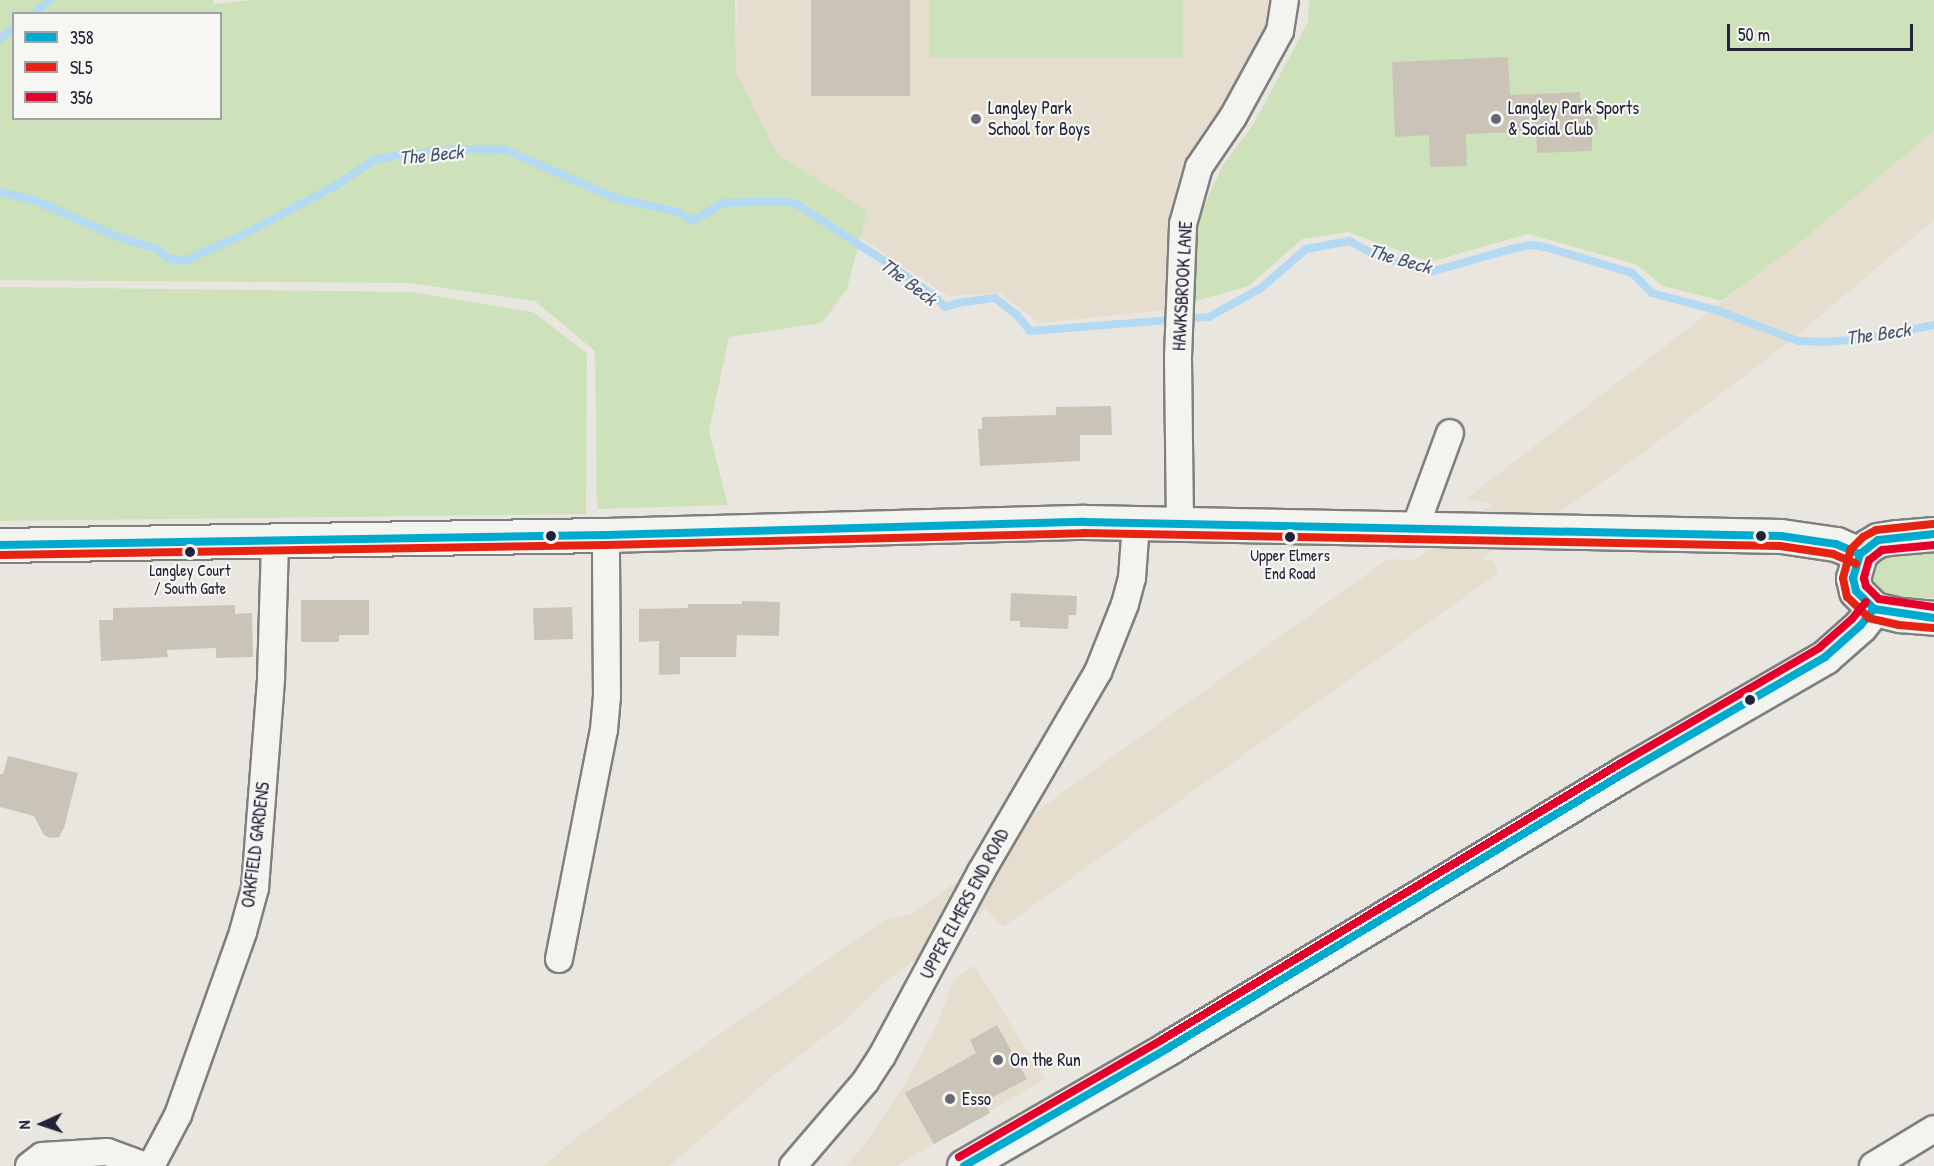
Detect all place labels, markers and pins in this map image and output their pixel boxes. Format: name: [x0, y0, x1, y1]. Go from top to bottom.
place label: Langley Park School for Boys: [988, 98, 1090, 140]
place label: Langley Park Sports & Social Club: [1508, 98, 1639, 140]
marker: Langley Park School for Boys: [969, 112, 983, 126]
marker: Langley Park Sports & Social Club: [1489, 112, 1503, 126]
unlabelled marker: [545, 530, 557, 542]
unlabelled marker: [1755, 530, 1767, 542]
marker: Upper Elmers End Road: [1284, 531, 1296, 543]
place label: Upper Elmers End Road: [1250, 545, 1330, 583]
marker: Langley Court / South Gate: [184, 546, 196, 558]
place label: Langley Court / South Gate: [150, 560, 230, 598]
unlabelled marker: [1744, 694, 1756, 706]
place label: On the Run: [1010, 1049, 1081, 1071]
marker: On the Run: [991, 1053, 1005, 1067]
place label: Esso: [962, 1088, 991, 1110]
marker: Esso: [943, 1092, 957, 1106]

